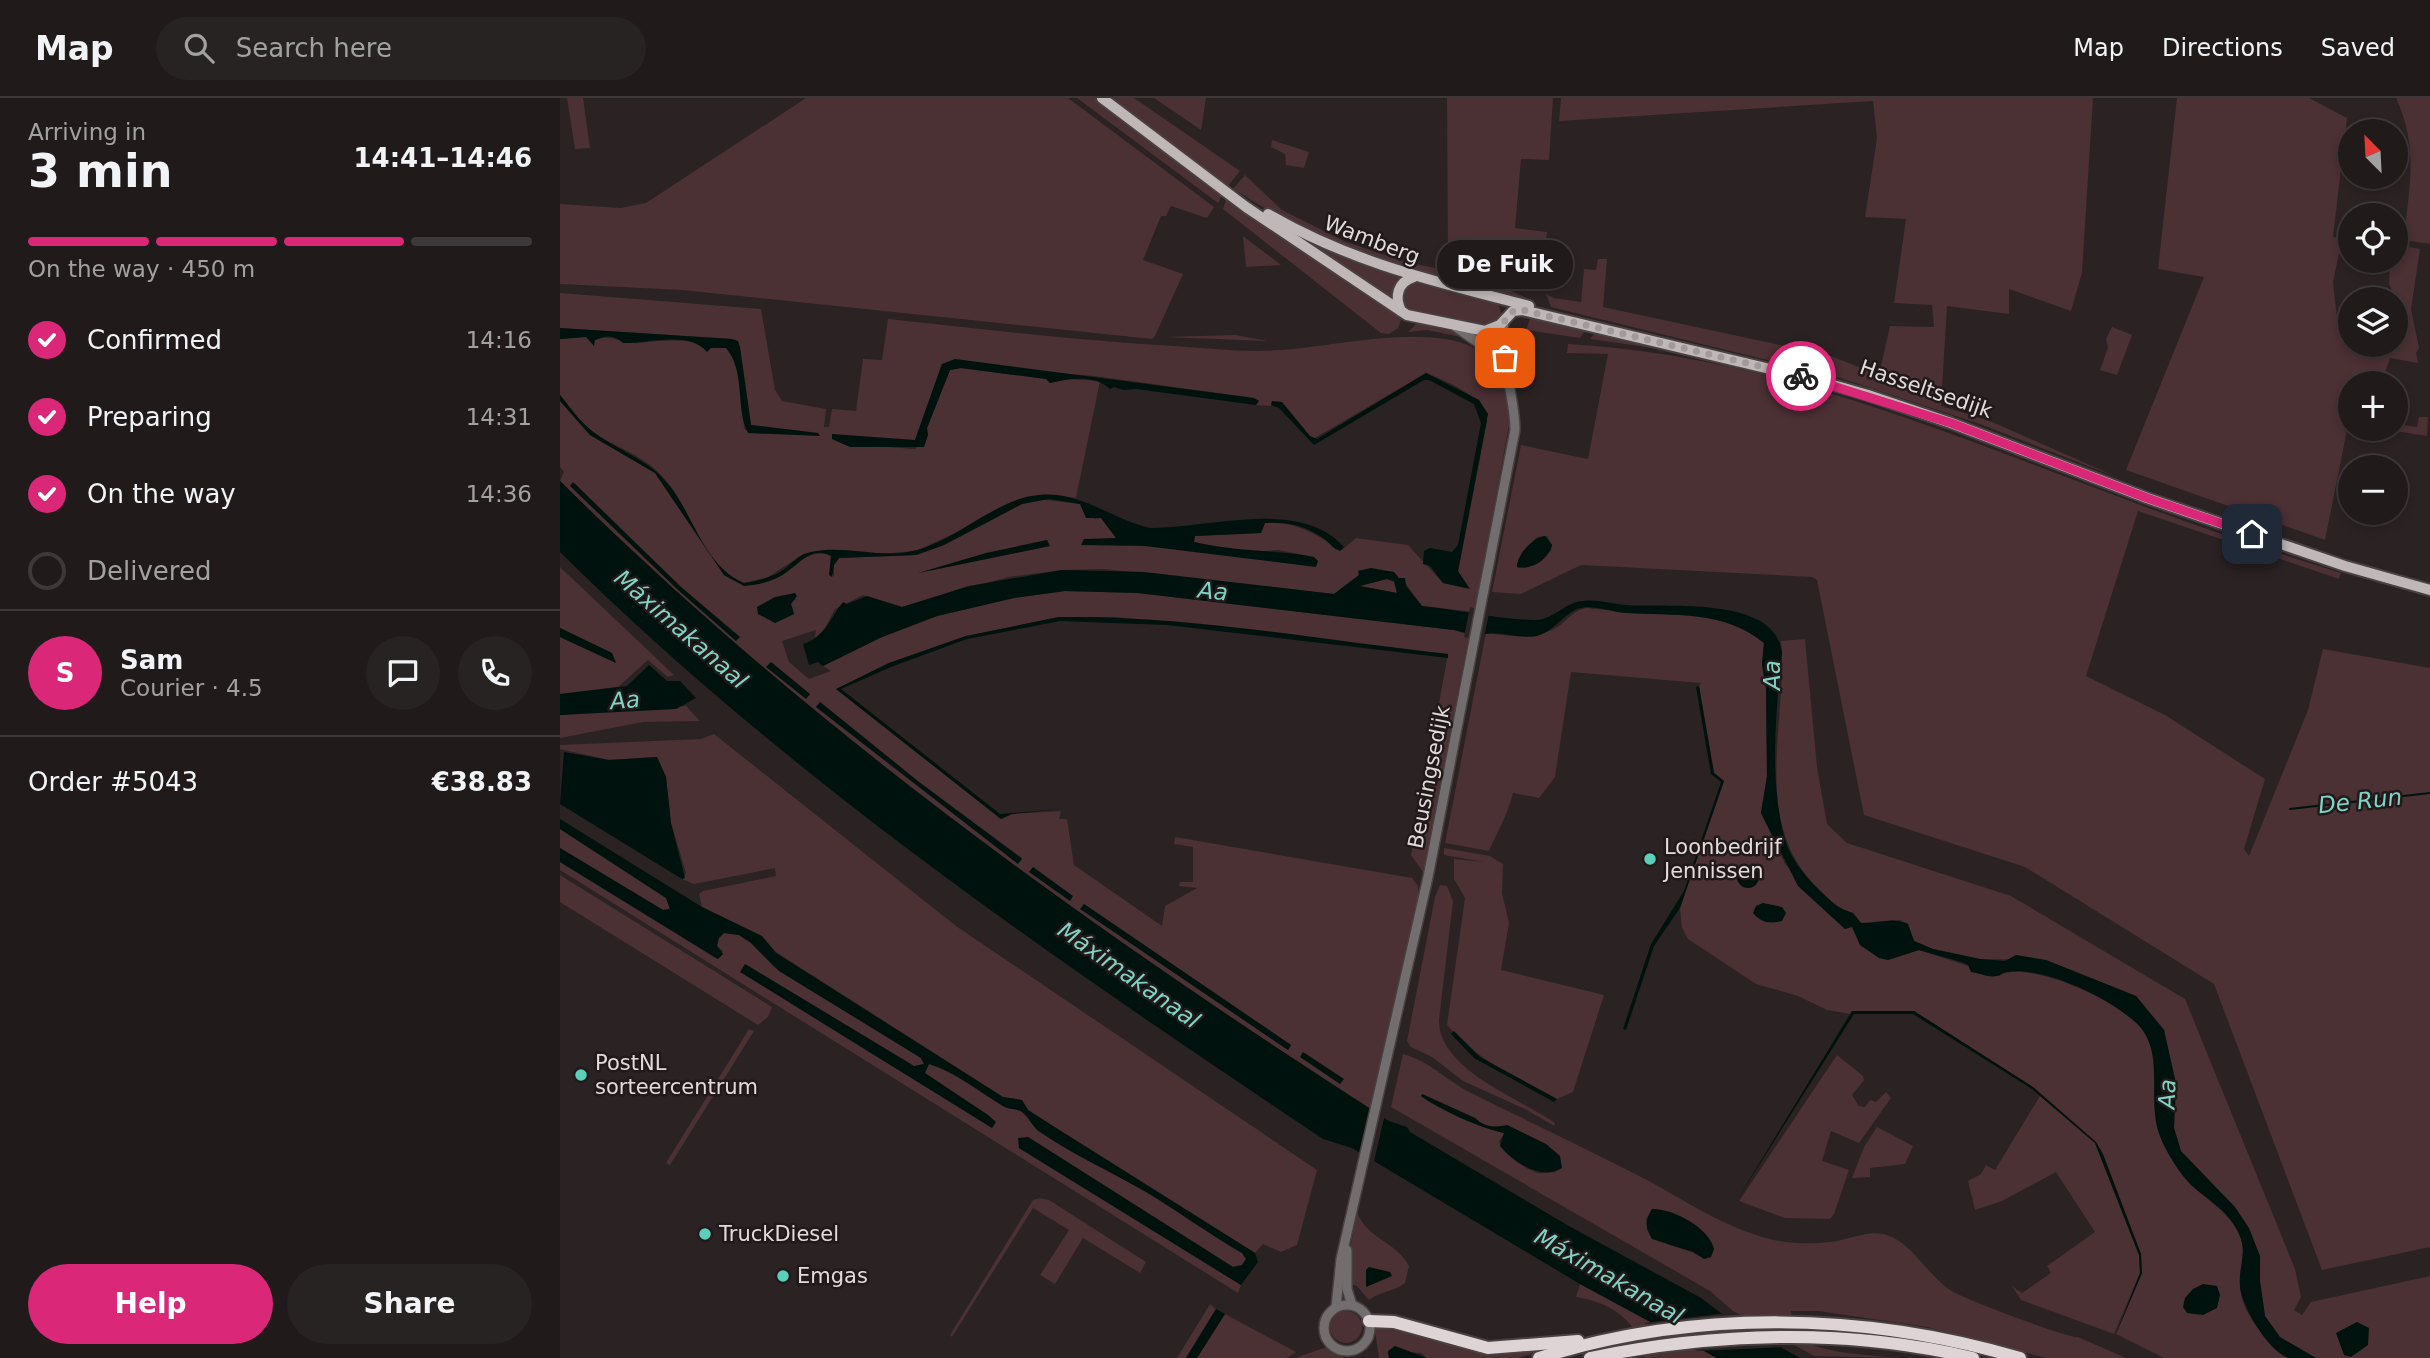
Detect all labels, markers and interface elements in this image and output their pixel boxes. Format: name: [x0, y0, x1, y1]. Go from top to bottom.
search box: [156, 17, 646, 80]
text: Map: [35, 29, 114, 68]
icon: search: [180, 29, 218, 67]
text: Search here: [236, 33, 392, 63]
text: Map: [2073, 34, 2124, 62]
text: Directions: [2162, 34, 2283, 62]
text: Saved: [2321, 34, 2395, 62]
text: Arriving in: [28, 119, 146, 145]
north arrow: [2338, 119, 2408, 189]
map controls: [2338, 119, 2408, 525]
text: 14:41–14:46: [353, 143, 532, 173]
text: 3 min: [28, 144, 172, 198]
button: locate: [2338, 203, 2408, 273]
street label: Wamberg: [1321, 211, 1423, 269]
callout: De Fuik: [1437, 239, 1573, 288]
text: De Fuik: [1457, 251, 1553, 277]
text: On the way · 450 m: [28, 256, 255, 282]
button: layers: [2338, 287, 2408, 357]
icon: check: [28, 321, 66, 359]
text: Confirmed: [87, 325, 222, 355]
text: 14:16: [466, 327, 532, 353]
pin: [1475, 328, 1535, 388]
icon: bag: [1486, 339, 1524, 377]
courier: [1766, 341, 1836, 411]
street label: Hasseltsedijk: [1857, 355, 1996, 423]
icon: bike: [1782, 357, 1820, 395]
button: +: [2338, 371, 2408, 441]
icon: check: [28, 398, 66, 436]
text: Preparing: [87, 402, 212, 432]
text: 14:31: [466, 404, 532, 430]
button: −: [2338, 455, 2408, 525]
icon: check: [28, 475, 66, 513]
text: On the way: [87, 479, 236, 509]
text: 14:36: [466, 481, 532, 507]
pin: [2222, 504, 2282, 564]
icon: home: [2233, 515, 2271, 553]
text: Delivered: [87, 556, 211, 586]
water label: Máximakanaal: [609, 564, 753, 694]
water label: Aa: [1195, 576, 1229, 605]
button: chat: [366, 636, 440, 710]
button: phone: [458, 636, 532, 710]
text: Sam: [120, 645, 183, 675]
text: S: [56, 658, 74, 688]
water label: Aa: [1759, 660, 1785, 692]
text: Courier · 4.5: [120, 675, 263, 701]
water label: Aa: [607, 686, 641, 714]
street label: Beusingsedijk: [1403, 703, 1455, 850]
text: Order #5043: [28, 767, 198, 797]
text: €38.83: [432, 767, 532, 797]
water label: De Run: [2317, 784, 2403, 818]
place label: Loonbedrijf Jennissen: [1662, 835, 1782, 883]
marker: Loonbedrijf Jennissen: [1642, 851, 1658, 867]
water label: Máximakanaal: [1053, 916, 1205, 1034]
place label: PostNL sorteercentrum: [595, 1051, 758, 1099]
marker: PostNL sorteercentrum: [573, 1067, 589, 1083]
water label: Aa: [2153, 1079, 2181, 1111]
place label: TruckDiesel: [718, 1222, 839, 1246]
water label: Máximakanaal: [1530, 1223, 1688, 1329]
marker: TruckDiesel: [697, 1226, 713, 1242]
button: Help: [28, 1264, 273, 1344]
button: Share: [287, 1264, 532, 1344]
place label: Emgas: [797, 1264, 868, 1288]
marker: Emgas: [775, 1268, 791, 1284]

